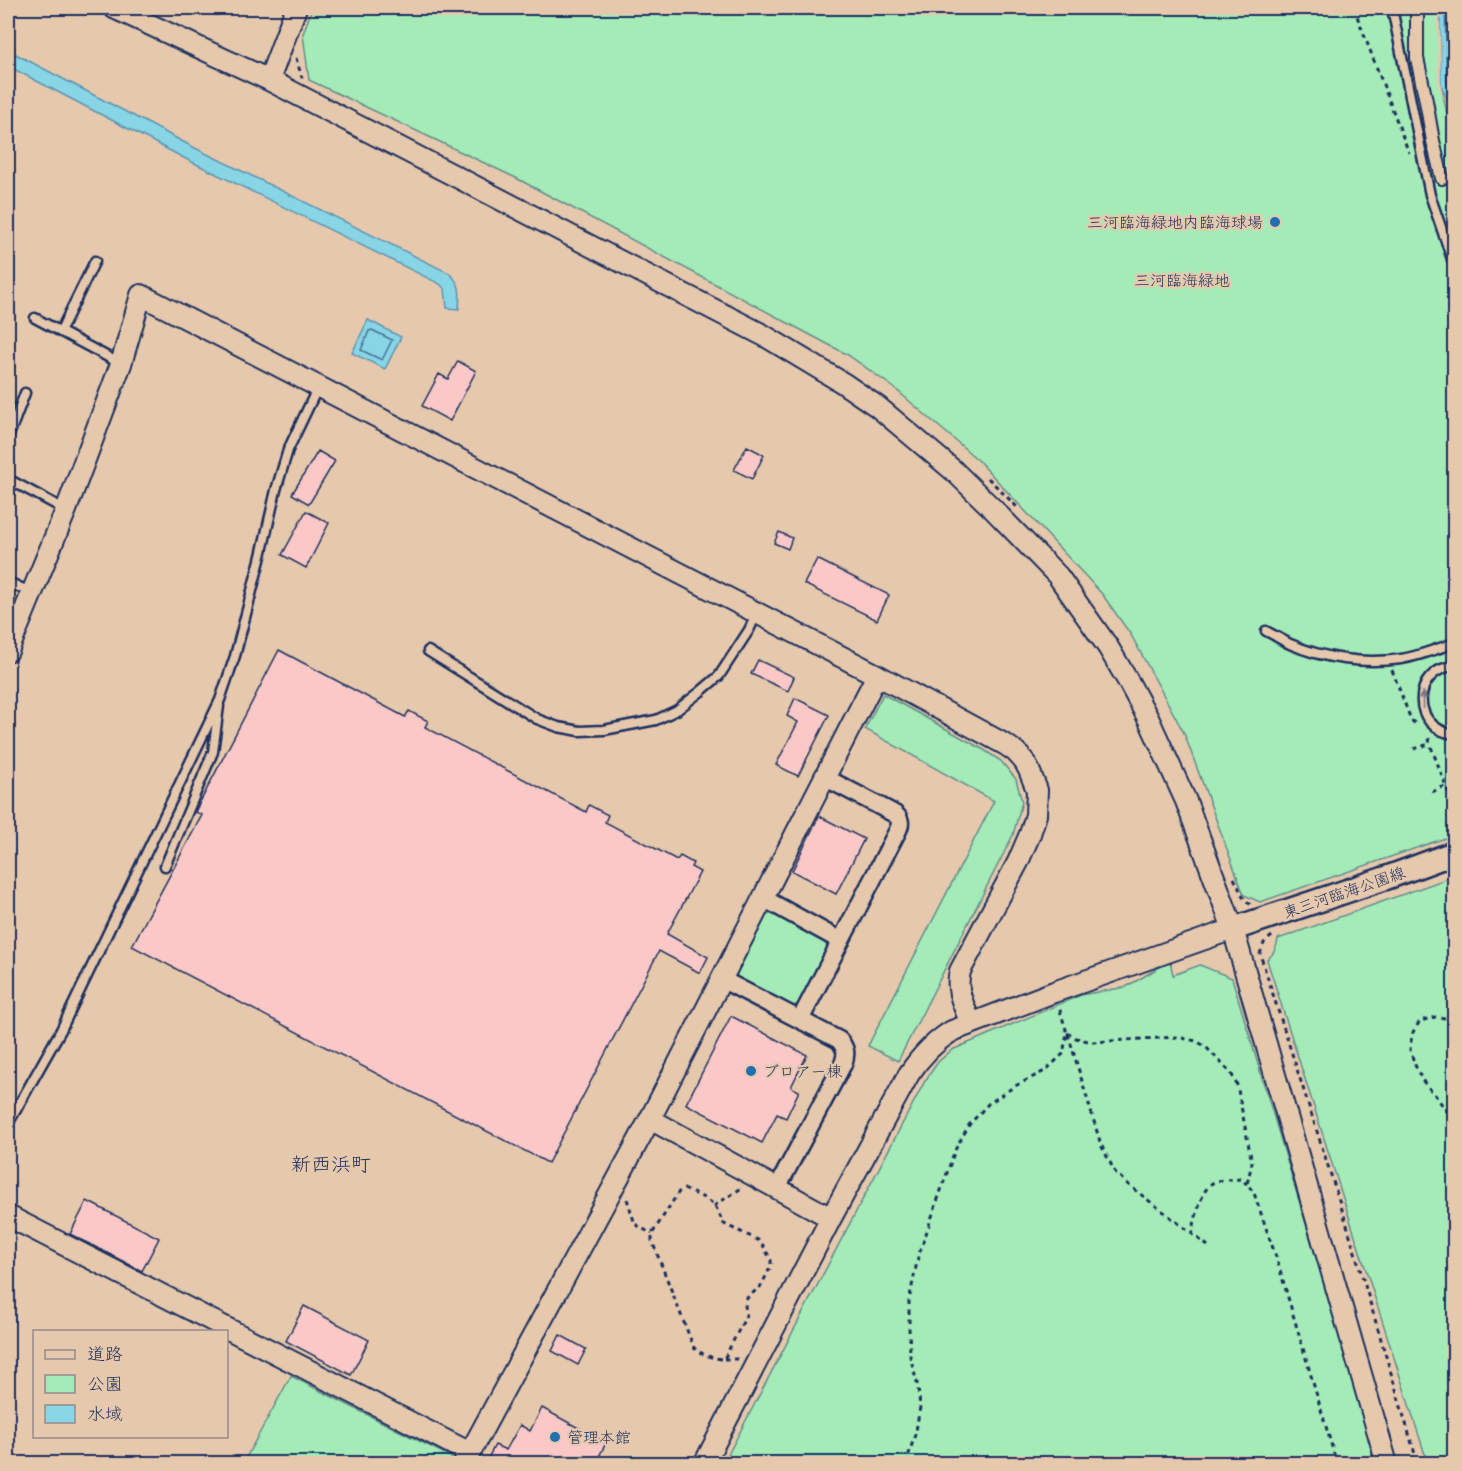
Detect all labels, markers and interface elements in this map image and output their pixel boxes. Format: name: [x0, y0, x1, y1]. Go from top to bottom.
place label: 三河臨海緑地内臨海球場: [1087, 212, 1263, 232]
marker: 三河臨海緑地内臨海球場: [1268, 215, 1282, 229]
park label: 三河臨海緑地: [1134, 270, 1230, 290]
one-way arrow: [1418, 690, 1428, 709]
street label: 東三河臨海公園線: [1280, 862, 1408, 922]
place label: ブロアー棟: [763, 1061, 842, 1081]
marker: ブロアー棟: [744, 1064, 758, 1078]
district label: 新西浜町: [291, 1151, 371, 1176]
legend: [33, 1330, 228, 1438]
text: 道路: [87, 1342, 123, 1365]
text: 公園: [87, 1372, 123, 1395]
text: 水域: [87, 1402, 123, 1425]
place label: 管理本館: [567, 1427, 631, 1447]
marker: 管理本館: [548, 1430, 562, 1444]

